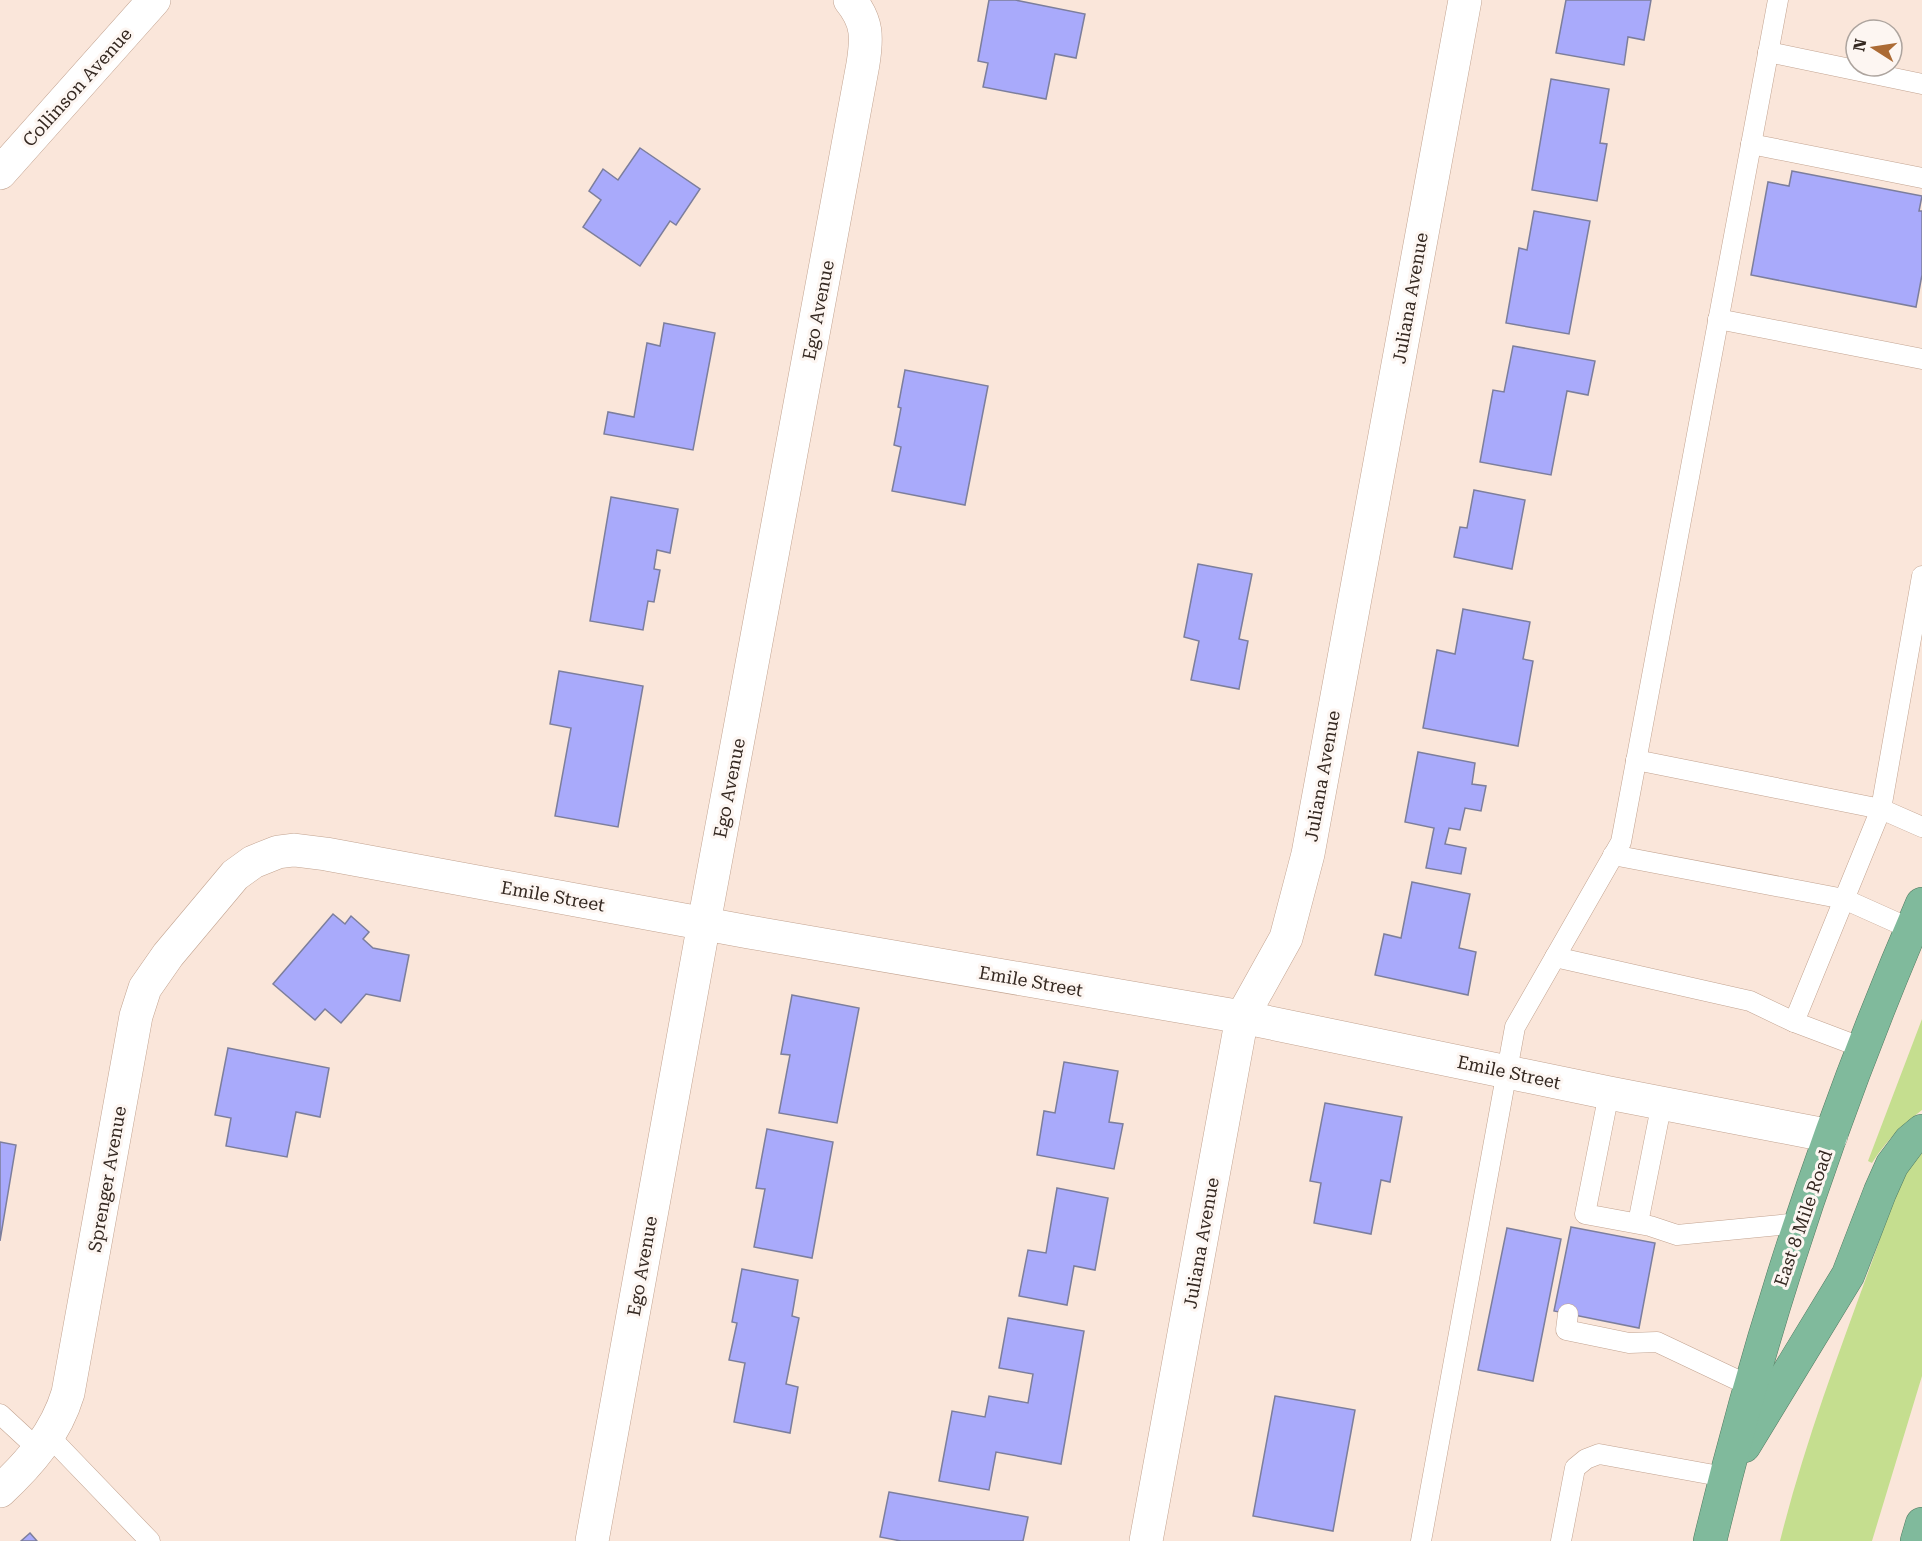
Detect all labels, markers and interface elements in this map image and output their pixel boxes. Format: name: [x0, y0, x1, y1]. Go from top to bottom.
north arrow: [1844, 18, 1904, 78]
street label: Collinson Avenue: [18, 23, 136, 151]
text: N: [1849, 37, 1870, 53]
street label: Juliana Avenue: [1388, 231, 1432, 365]
street label: Ego Avenue: [798, 258, 838, 362]
street label: Juliana Avenue: [1300, 709, 1344, 843]
street label: Ego Avenue: [709, 736, 749, 840]
street label: Emile Street: [499, 877, 607, 916]
street label: Emile Street: [977, 962, 1085, 1001]
street label: Emile Street: [1455, 1051, 1563, 1093]
street label: Sprenger Avenue: [84, 1104, 130, 1254]
street label: East 8 Mile Road: [1770, 1147, 1836, 1289]
street label: Juliana Avenue: [1179, 1176, 1223, 1310]
street label: Ego Avenue: [623, 1214, 661, 1318]

